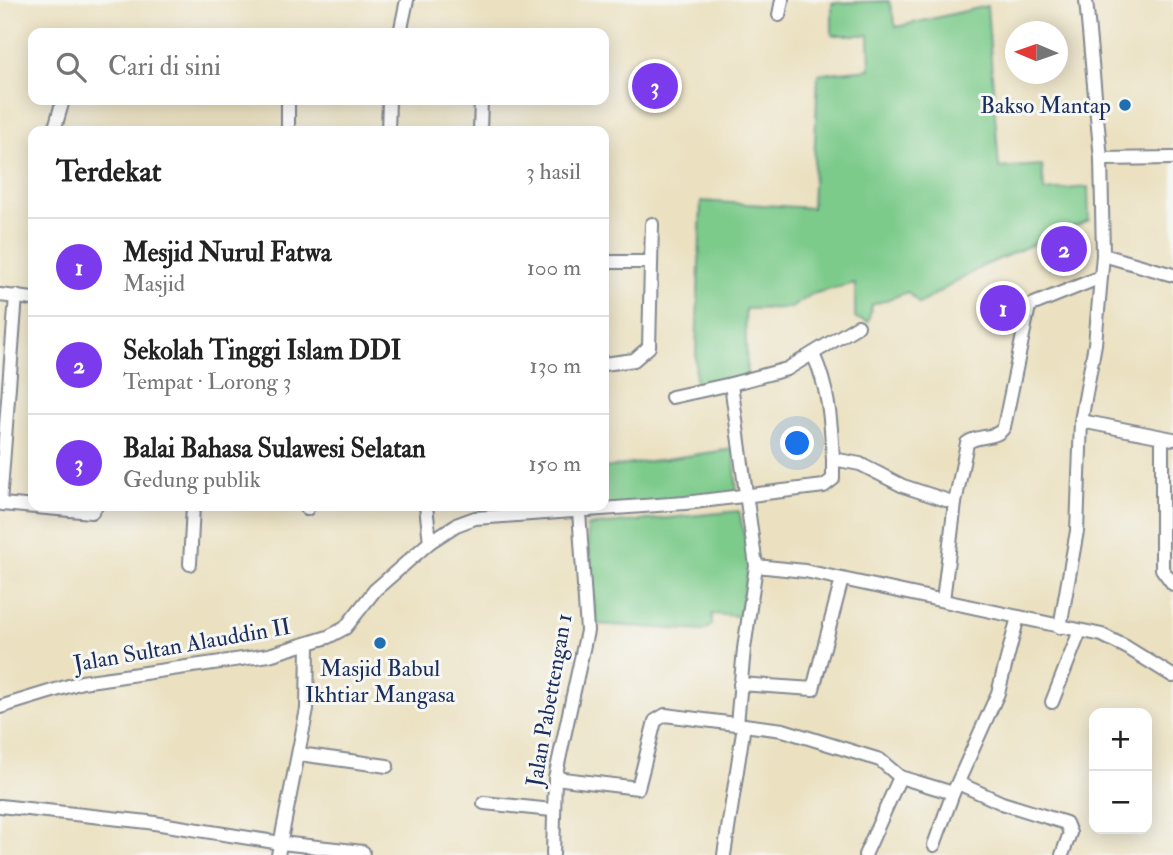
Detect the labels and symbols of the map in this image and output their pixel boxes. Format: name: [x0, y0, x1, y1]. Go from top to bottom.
north arrow: [1005, 21, 1068, 84]
pin: 3: [632, 60, 678, 112]
place label: Bakso Mantap: [980, 91, 1111, 121]
marker: Bakso Mantap: [1117, 97, 1133, 113]
pin: 2: [1041, 223, 1087, 275]
pin: 1: [980, 282, 1026, 334]
your location: [780, 426, 814, 460]
street label: Jalan Pabettengan 1: [519, 611, 579, 790]
street label: Jalan Sultan Alauddin II: [70, 612, 293, 679]
marker: Masjid Babul Ikhtiar Mangasa: [372, 635, 388, 651]
place label: Masjid Babul Ikhtiar Mangasa: [305, 654, 456, 709]

